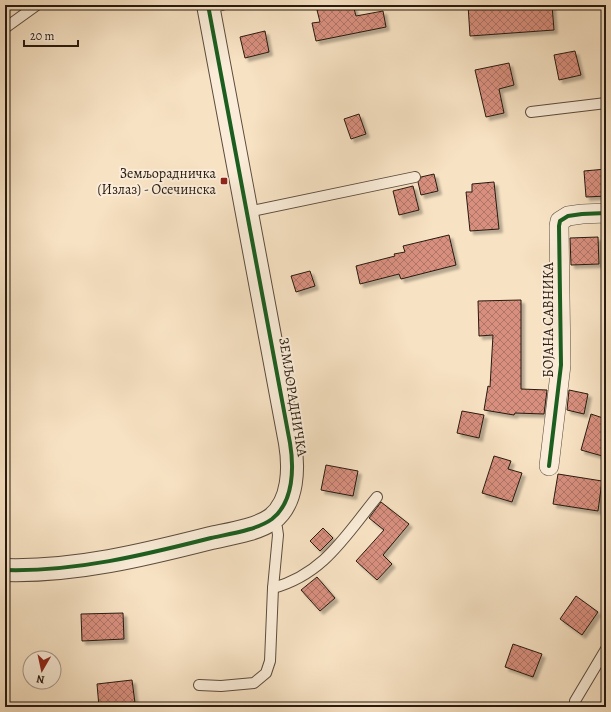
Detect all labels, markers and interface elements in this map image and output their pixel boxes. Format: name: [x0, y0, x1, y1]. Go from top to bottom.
scale bar: [24, 22, 78, 48]
text: 20 m: [30, 28, 54, 44]
place label: Земљорадничка (Излаз) - Осечинска: [98, 164, 217, 199]
marker: Земљорадничка (Излаз) - Осечинска: [219, 176, 229, 186]
street label: БОЈАНА САВНИКА: [539, 262, 558, 378]
street label: ЗЕМЉОРАДНИЧКА: [274, 336, 312, 459]
north arrow: [22, 650, 62, 690]
text: N: [35, 671, 46, 687]

